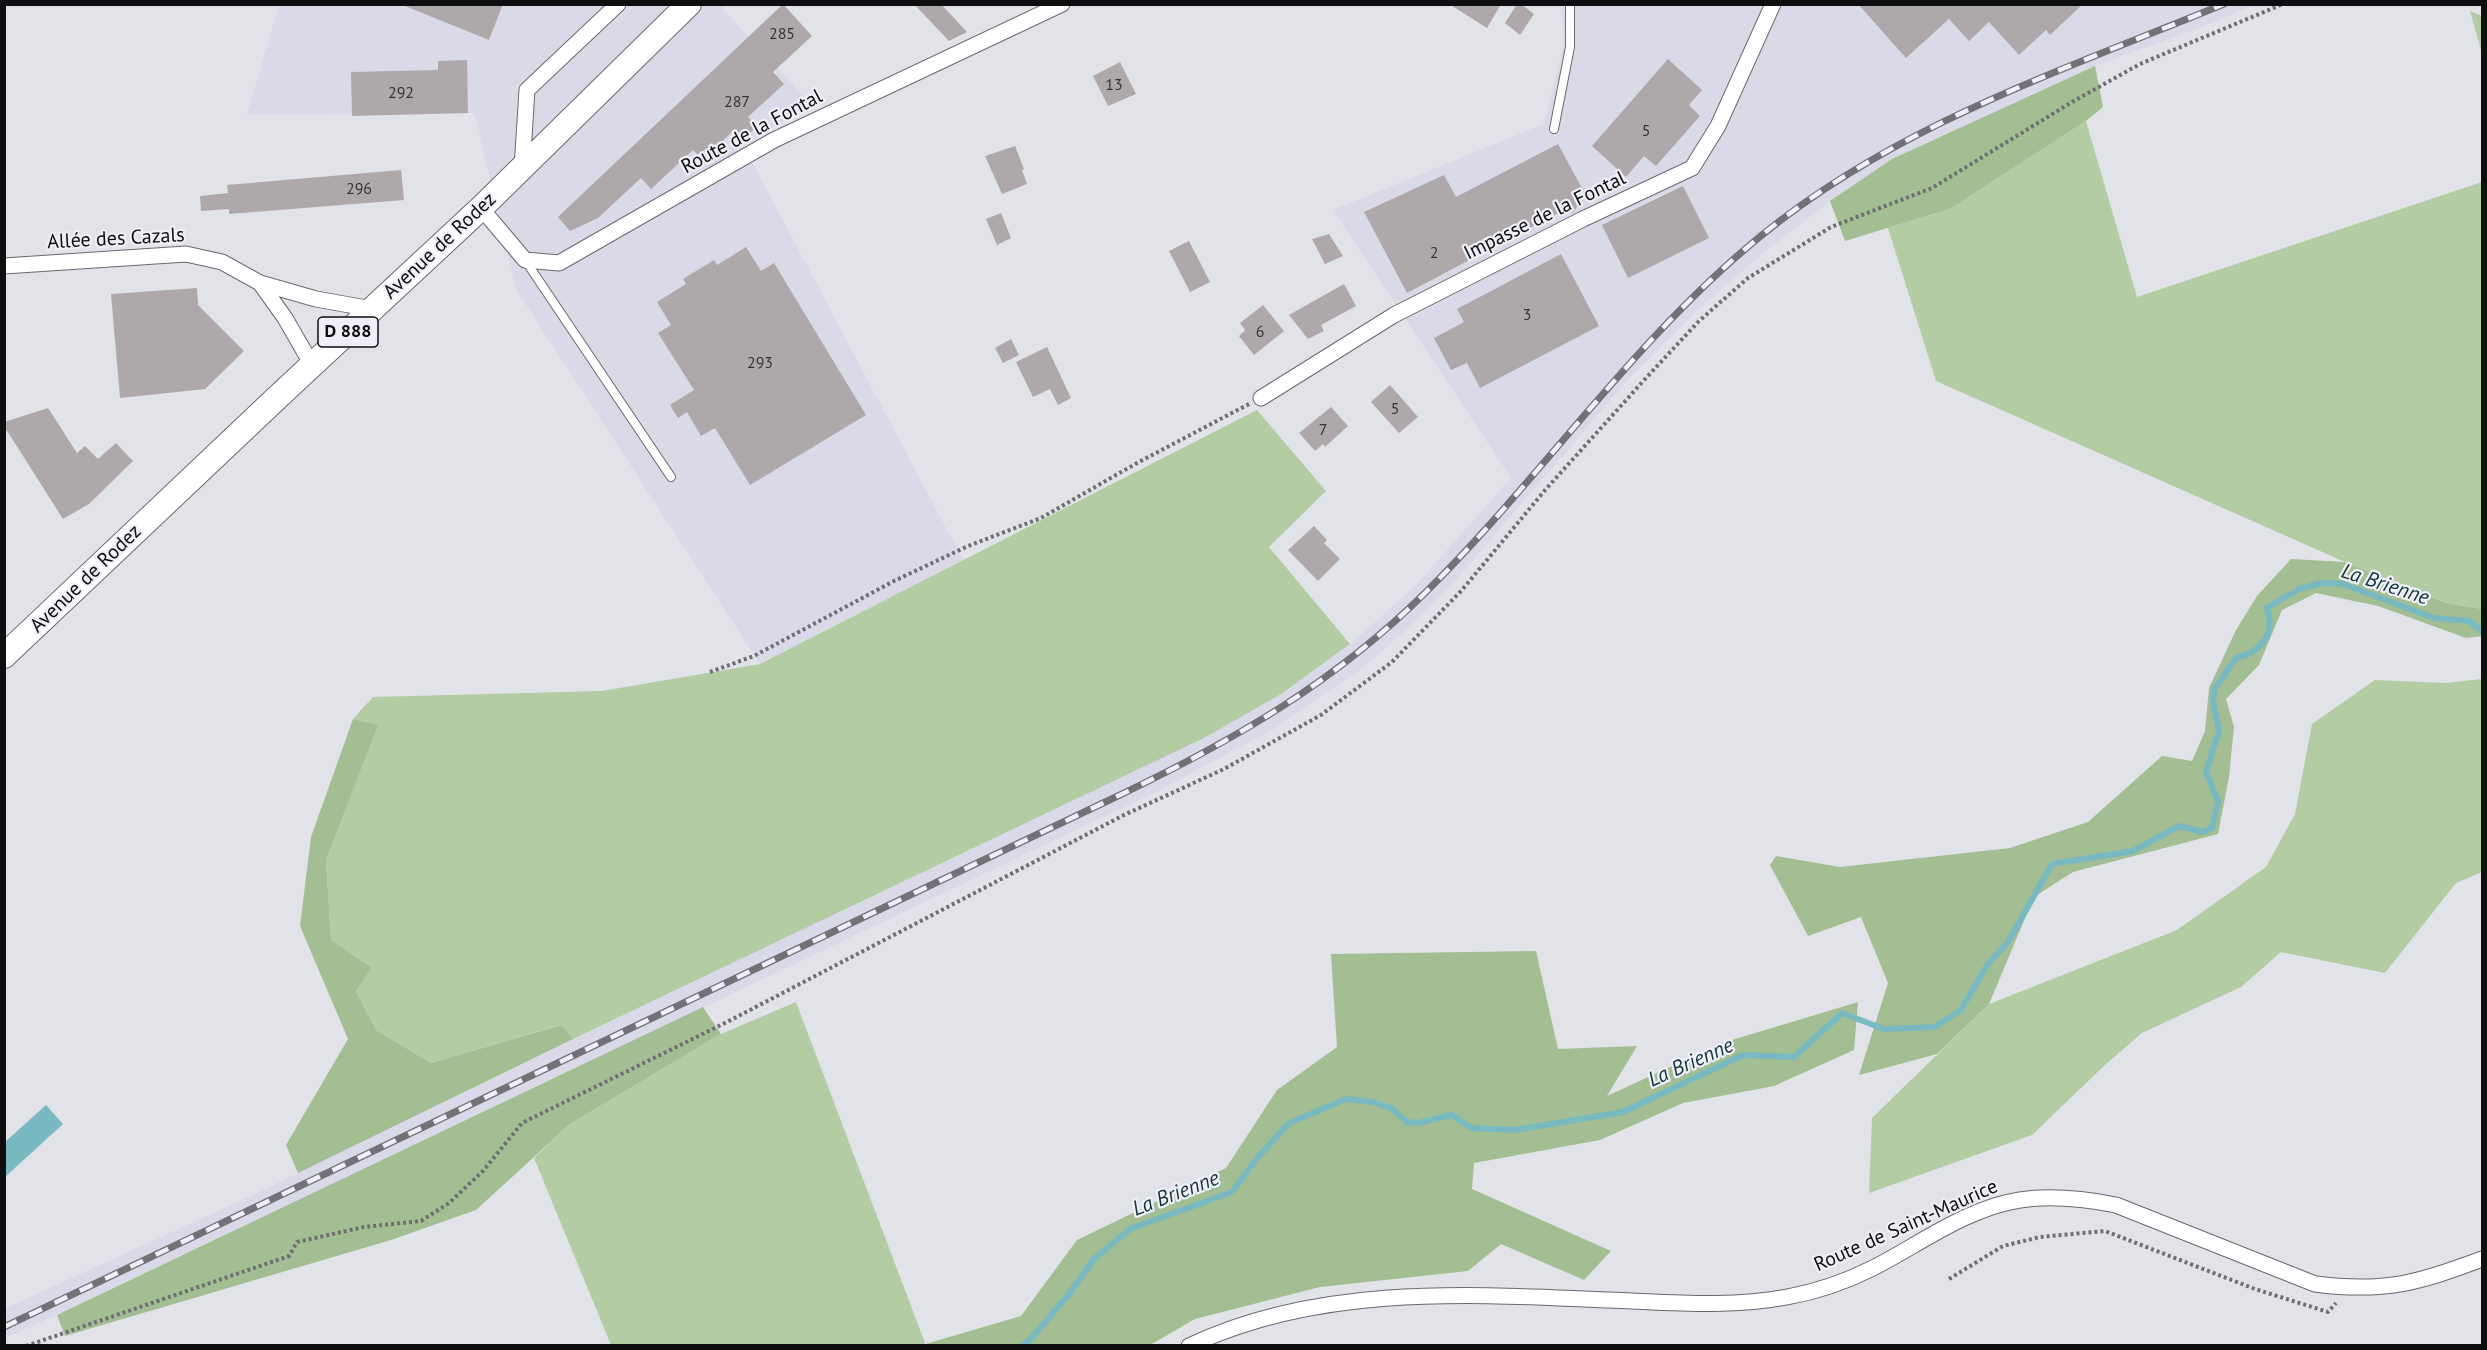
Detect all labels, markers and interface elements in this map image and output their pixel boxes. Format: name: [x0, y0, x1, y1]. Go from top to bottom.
house number: 285: [769, 24, 795, 44]
house number: 13: [1105, 75, 1123, 95]
house number: 292: [388, 83, 414, 103]
street label: Route de la Fontal: [677, 85, 827, 179]
house number: 287: [724, 92, 750, 112]
house number: 5: [1642, 121, 1650, 141]
street label: Impasse de la Fontal: [1460, 166, 1630, 266]
house number: 296: [346, 179, 372, 199]
street label: Avenue de Rodez: [379, 188, 501, 304]
street label: Allée des Cazals: [47, 223, 185, 255]
house number: 2: [1430, 243, 1438, 263]
house number: 3: [1523, 305, 1531, 325]
road number: D 888: [318, 317, 378, 347]
house number: 6: [1256, 322, 1264, 342]
house number: 293: [747, 353, 773, 373]
house number: 5: [1391, 399, 1399, 419]
house number: 7: [1319, 420, 1327, 440]
street label: Avenue de Rodez: [25, 520, 147, 638]
water label: La Brienne: [2338, 559, 2432, 611]
water label: La Brienne: [1644, 1033, 1738, 1093]
water label: La Brienne: [1129, 1166, 1223, 1222]
street label: Route de Saint-Maurice: [1811, 1175, 2001, 1277]

